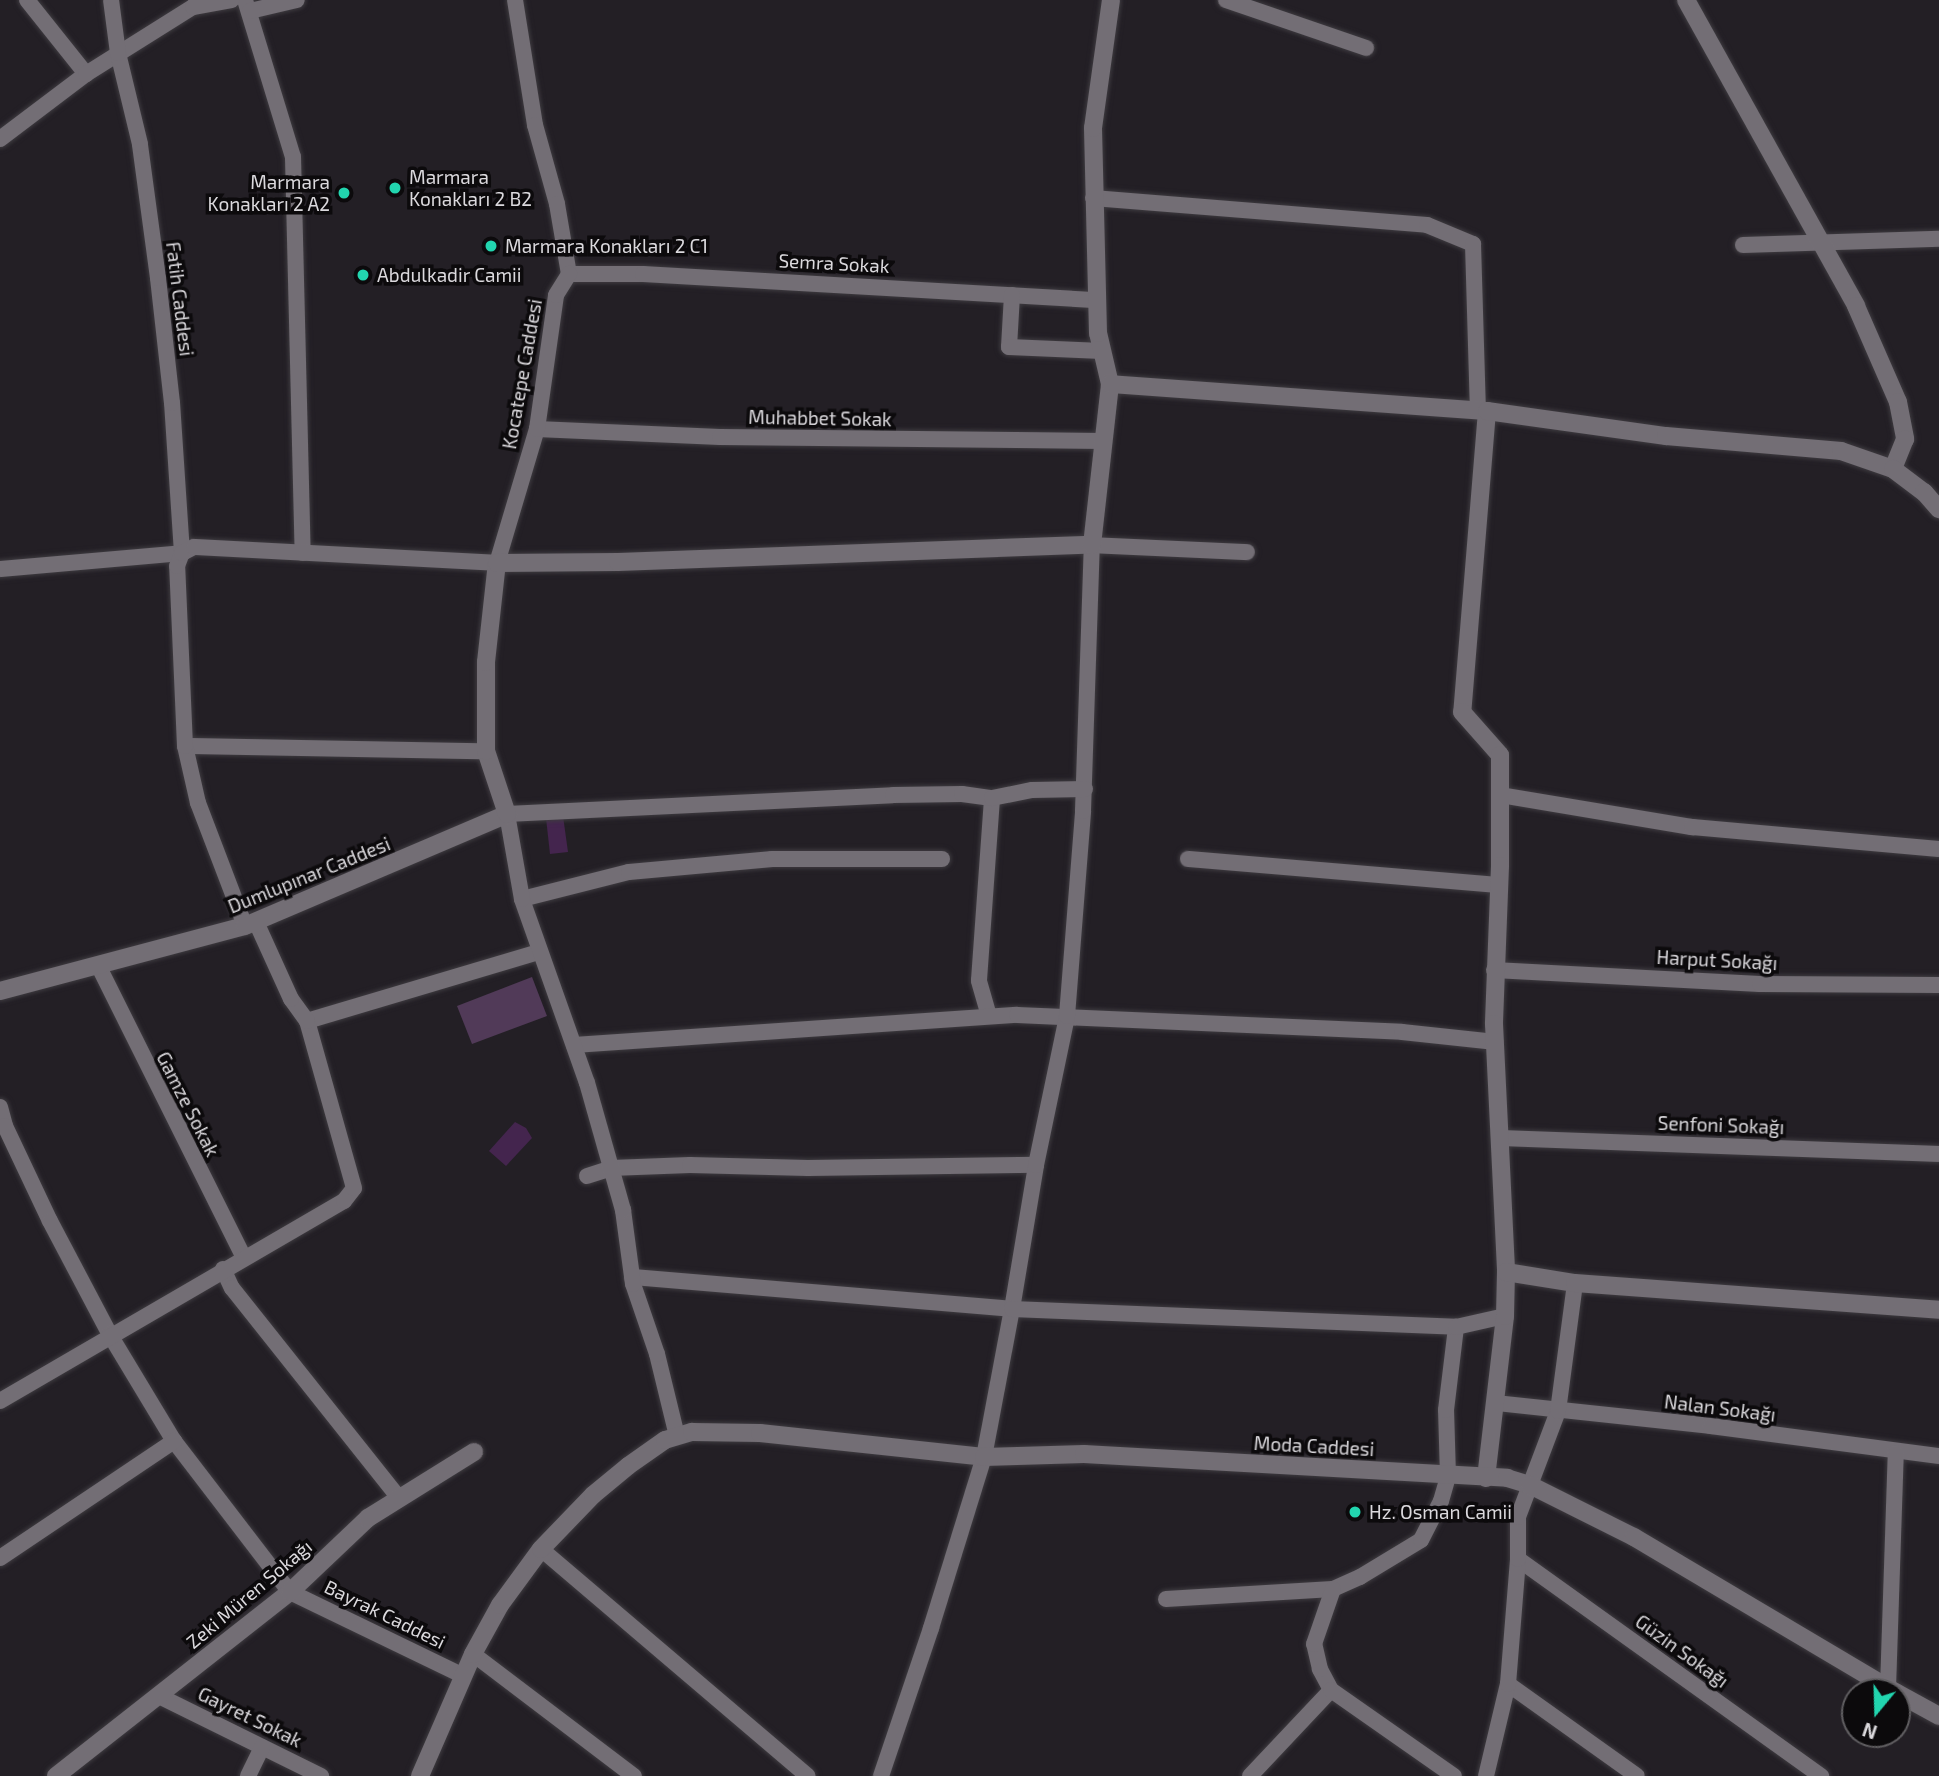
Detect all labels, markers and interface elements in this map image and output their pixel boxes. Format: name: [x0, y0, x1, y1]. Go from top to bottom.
place label: Marmara Konakları 2 B2: [409, 166, 532, 210]
place label: Marmara Konakları 2 A2: [207, 171, 330, 215]
marker: Marmara Konakları 2 B2: [387, 180, 403, 196]
marker: Marmara Konakları 2 A2: [336, 185, 352, 201]
place label: Marmara Konakları 2 C1: [505, 235, 708, 257]
marker: Marmara Konakları 2 C1: [483, 238, 499, 254]
street label: Fatih Caddesi: [162, 241, 198, 357]
street label: Semra Sokak: [778, 249, 890, 277]
place label: Abdulkadir Camii: [377, 264, 522, 286]
marker: Abdulkadir Camii: [355, 267, 371, 283]
street label: Kocatepe Caddesi: [498, 297, 546, 451]
street label: Muhabbet Sokak: [748, 405, 892, 431]
street label: Dumlupınar Caddesi: [224, 832, 394, 918]
street label: Harput Sokağı: [1656, 945, 1778, 975]
street label: Gamze Sokak: [152, 1048, 224, 1160]
street label: Senfoni Sokağı: [1657, 1111, 1785, 1139]
street label: Nalan Sokağı: [1663, 1390, 1777, 1426]
street label: Moda Caddesi: [1253, 1431, 1375, 1461]
place label: Hz. Osman Camii: [1369, 1501, 1512, 1523]
marker: Hz. Osman Camii: [1347, 1504, 1363, 1520]
street label: Zeki Müren Sokağı: [182, 1535, 316, 1653]
street label: Bayrak Caddesi: [321, 1575, 449, 1653]
street label: Güzin Sokağı: [1631, 1610, 1733, 1692]
north arrow: [1841, 1678, 1911, 1748]
street label: Gayret Sokak: [194, 1682, 306, 1752]
text: N: [1859, 1718, 1880, 1745]

